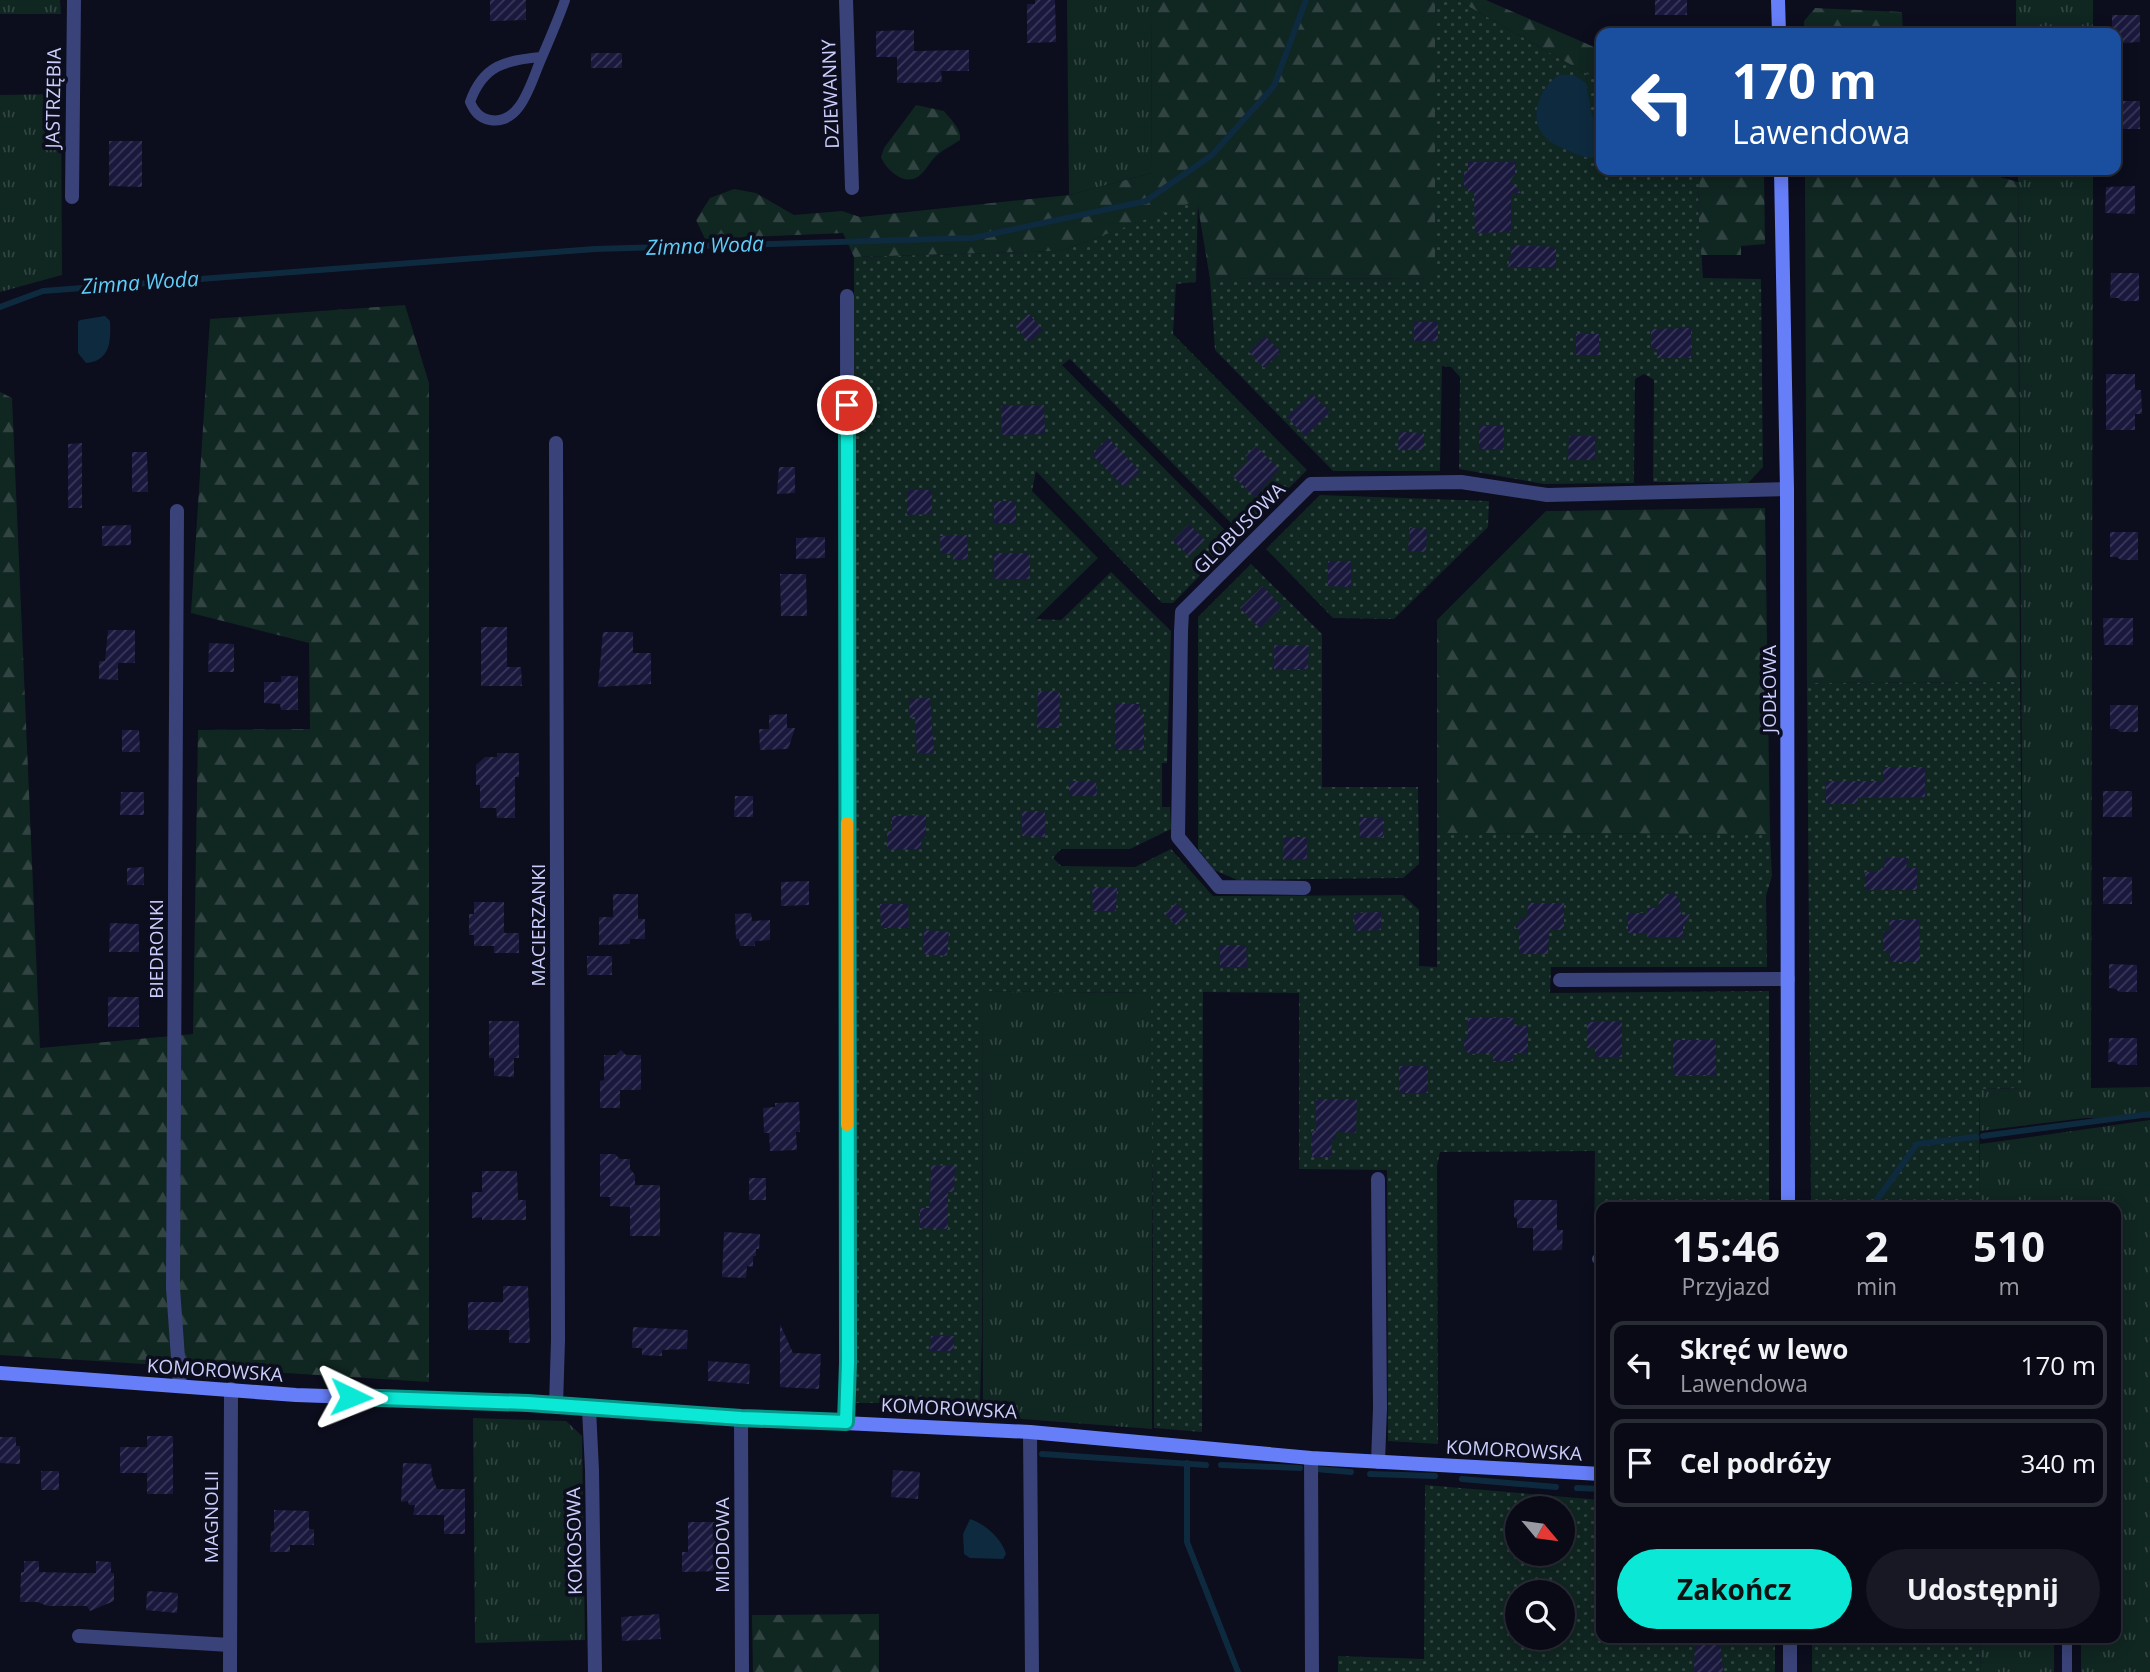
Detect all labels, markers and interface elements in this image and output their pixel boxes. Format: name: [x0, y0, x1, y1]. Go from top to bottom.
street label: DZIEWANNY: [815, 39, 845, 149]
street label: JASTRZĘBIA: [39, 47, 67, 151]
text: 170 m: [1732, 47, 1877, 113]
icon: left: [1617, 56, 1708, 147]
text: Lawendowa: [1732, 110, 1910, 153]
water label: Zimna Woda: [645, 229, 765, 261]
water label: Zimna Woda: [79, 264, 200, 300]
pin: [817, 375, 877, 435]
icon: arrive: [828, 386, 866, 424]
street label: GLOBUSOWA: [1188, 477, 1290, 579]
street label: JODŁOWA: [1756, 645, 1782, 735]
street label: MACIERZANKI: [525, 864, 551, 986]
street label: BIEDRONKI: [143, 899, 169, 999]
text: 15:46: [1672, 1217, 1780, 1274]
text: 2: [1864, 1217, 1889, 1274]
text: 510: [1973, 1217, 2045, 1274]
text: Przyjazd: [1681, 1270, 1770, 1302]
text: min: [1856, 1270, 1897, 1302]
text: m: [1998, 1270, 2020, 1302]
text: Skręć w lewo: [1680, 1331, 1848, 1367]
icon: left: [1621, 1346, 1659, 1384]
text: 170 m: [2021, 1347, 2096, 1383]
street label: KOMOROWSKA: [146, 1352, 284, 1388]
position arrow: [314, 1360, 388, 1434]
text: Lawendowa: [1680, 1367, 1808, 1399]
street label: KOMOROWSKA: [880, 1391, 1018, 1425]
street label: KOMOROWSKA: [1445, 1433, 1583, 1467]
icon: arrive: [1621, 1444, 1659, 1482]
text: Cel podróży: [1680, 1445, 1831, 1481]
text: 340 m: [2021, 1445, 2096, 1481]
street label: MAGNOLII: [198, 1471, 224, 1563]
street label: KOKOSOWA: [560, 1487, 588, 1595]
north arrow: [1505, 1496, 1575, 1566]
map controls: [1505, 1496, 1575, 1650]
street label: MIODOWA: [709, 1497, 735, 1593]
button: Zakończ: [1617, 1549, 1852, 1629]
button: Udostępnij: [1866, 1549, 2100, 1629]
button: search: [1505, 1580, 1575, 1650]

